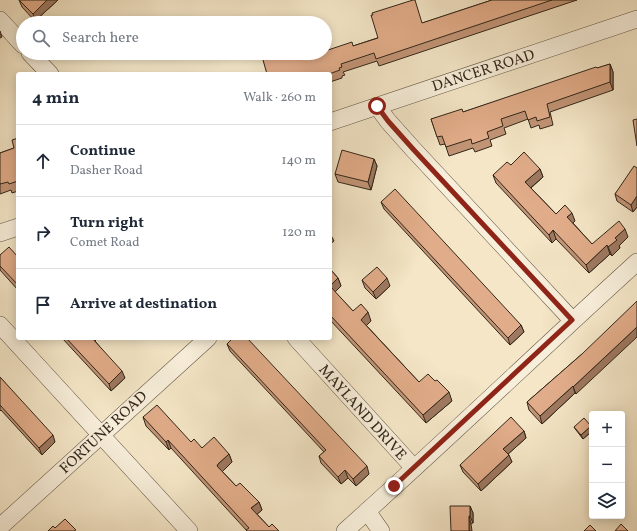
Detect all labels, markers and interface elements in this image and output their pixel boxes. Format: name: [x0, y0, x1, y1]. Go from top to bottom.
search box: [16, 16, 332, 60]
icon: search: [30, 27, 52, 49]
text: Search here: [62, 28, 139, 49]
street label: DANCER ROAD: [429, 45, 538, 98]
text: 4 min: [32, 87, 79, 110]
text: Walk · 260 m: [243, 89, 316, 107]
route start: [368, 97, 386, 115]
text: Continue: [70, 141, 135, 162]
icon: ahead: [32, 150, 54, 172]
text: 140 m: [282, 152, 316, 170]
text: Dasher Road: [70, 162, 143, 180]
text: Turn right: [70, 213, 144, 234]
icon: right: [32, 222, 54, 244]
text: 120 m: [282, 224, 316, 242]
text: Comet Road: [70, 234, 140, 252]
icon: arrive: [32, 294, 54, 316]
text: Arrive at destination: [70, 294, 217, 315]
street label: MAYLAND DRIVE: [313, 360, 411, 466]
street label: FORTUNE ROAD: [56, 387, 153, 479]
map controls: [589, 411, 625, 519]
button: +: [589, 411, 625, 447]
button: −: [589, 447, 625, 483]
route end: [385, 477, 403, 495]
button: layers: [589, 483, 625, 519]

